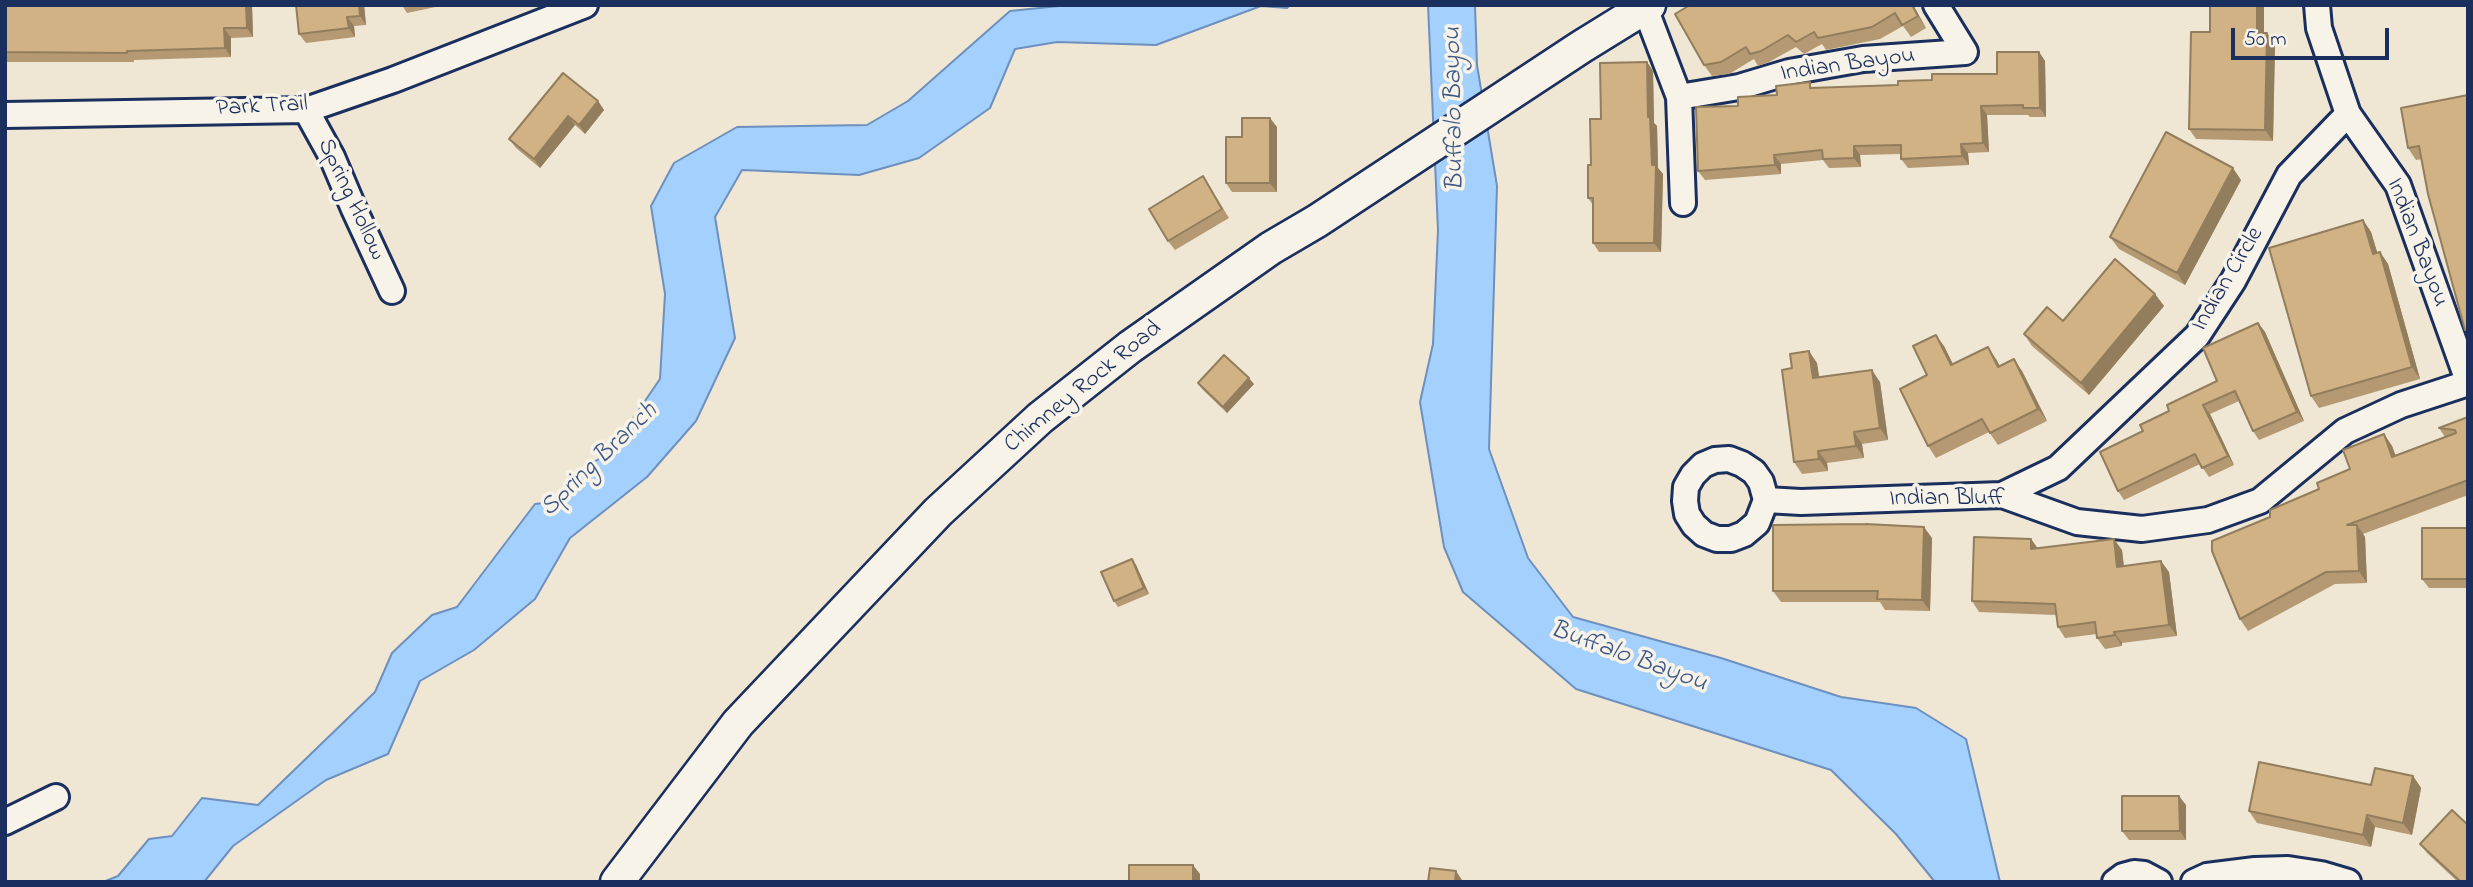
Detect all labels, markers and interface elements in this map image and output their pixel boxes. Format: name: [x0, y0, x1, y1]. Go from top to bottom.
scale bar: [2235, 14, 2392, 58]
text: 50 m: [2244, 25, 2287, 55]
water label: Buffalo Bayou: [1439, 27, 1473, 191]
street label: Indian Bayou: [1779, 42, 1917, 90]
street label: Park Trail: [215, 91, 309, 125]
street label: Spring Hollow: [309, 135, 391, 265]
street label: Indian Bayou: [2378, 175, 2454, 311]
street label: Indian Circle: [2187, 223, 2271, 337]
street label: Chimney Rock Road: [999, 316, 1169, 460]
water label: Spring Branch: [535, 397, 665, 525]
street label: Indian Bluff: [1889, 486, 2005, 514]
water label: Buffalo Bayou: [1545, 615, 1711, 701]

